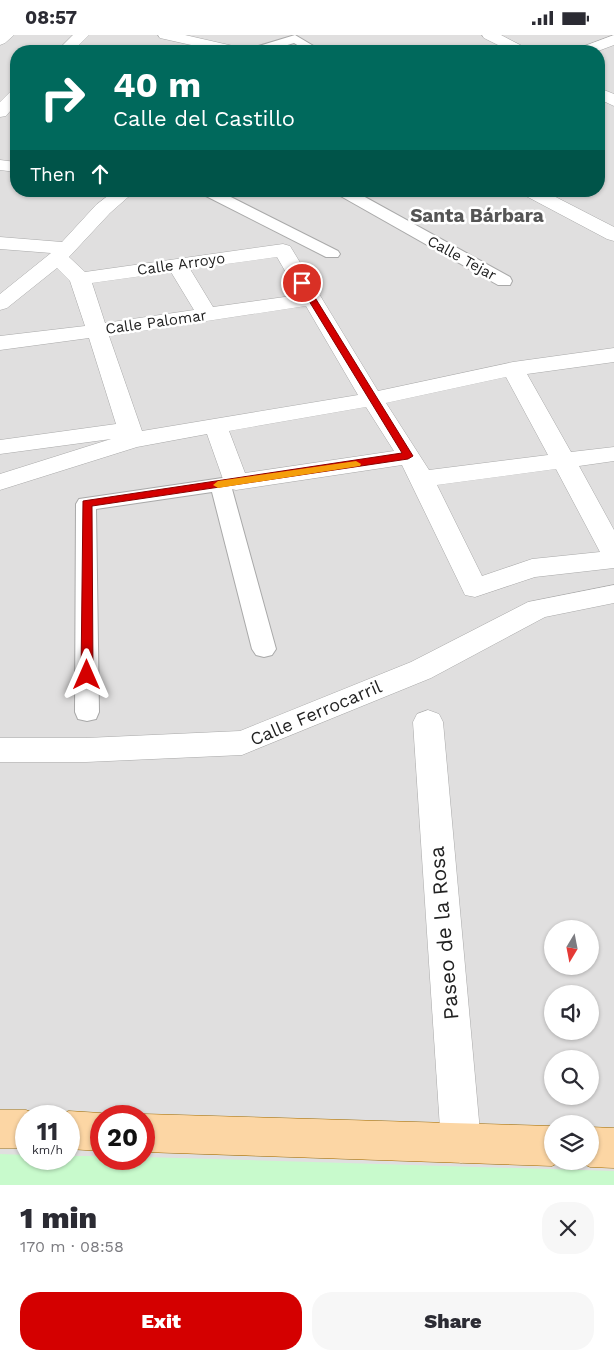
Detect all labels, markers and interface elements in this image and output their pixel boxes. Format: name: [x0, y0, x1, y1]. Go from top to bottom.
text: 08:57: [25, 6, 77, 29]
text: 40 m: [113, 64, 201, 106]
icon: right: [30, 65, 95, 130]
text: Calle del Castillo: [113, 106, 295, 131]
icon: ahead: [86, 160, 114, 188]
text: Then: [30, 163, 76, 186]
district label: Santa Bárbara: [410, 204, 544, 227]
street label: Calle Tejar: [424, 232, 500, 284]
street label: Calle Arroyo: [136, 249, 226, 279]
pin: [281, 262, 323, 304]
icon: arrive: [288, 269, 316, 297]
street label: Calle Palomar: [104, 306, 208, 338]
position arrow: [60, 648, 112, 700]
street label: Calle Ferrocarril: [247, 675, 385, 750]
street label: Paseo de la Rosa: [423, 845, 464, 1021]
north arrow: [544, 920, 599, 975]
map controls: [544, 920, 599, 1170]
button: sound: [544, 985, 599, 1040]
button: search: [544, 1050, 599, 1105]
speed limit sign: 20: [90, 1105, 155, 1170]
button: layers: [544, 1115, 599, 1170]
text: 11: [37, 1117, 58, 1146]
text: km/h: [32, 1143, 63, 1157]
text: 1 min: [20, 1200, 97, 1235]
button: close: [542, 1202, 594, 1254]
text: 170 m · 08:58: [20, 1237, 124, 1256]
button: Exit: [20, 1292, 302, 1350]
button: Share: [312, 1292, 594, 1350]

